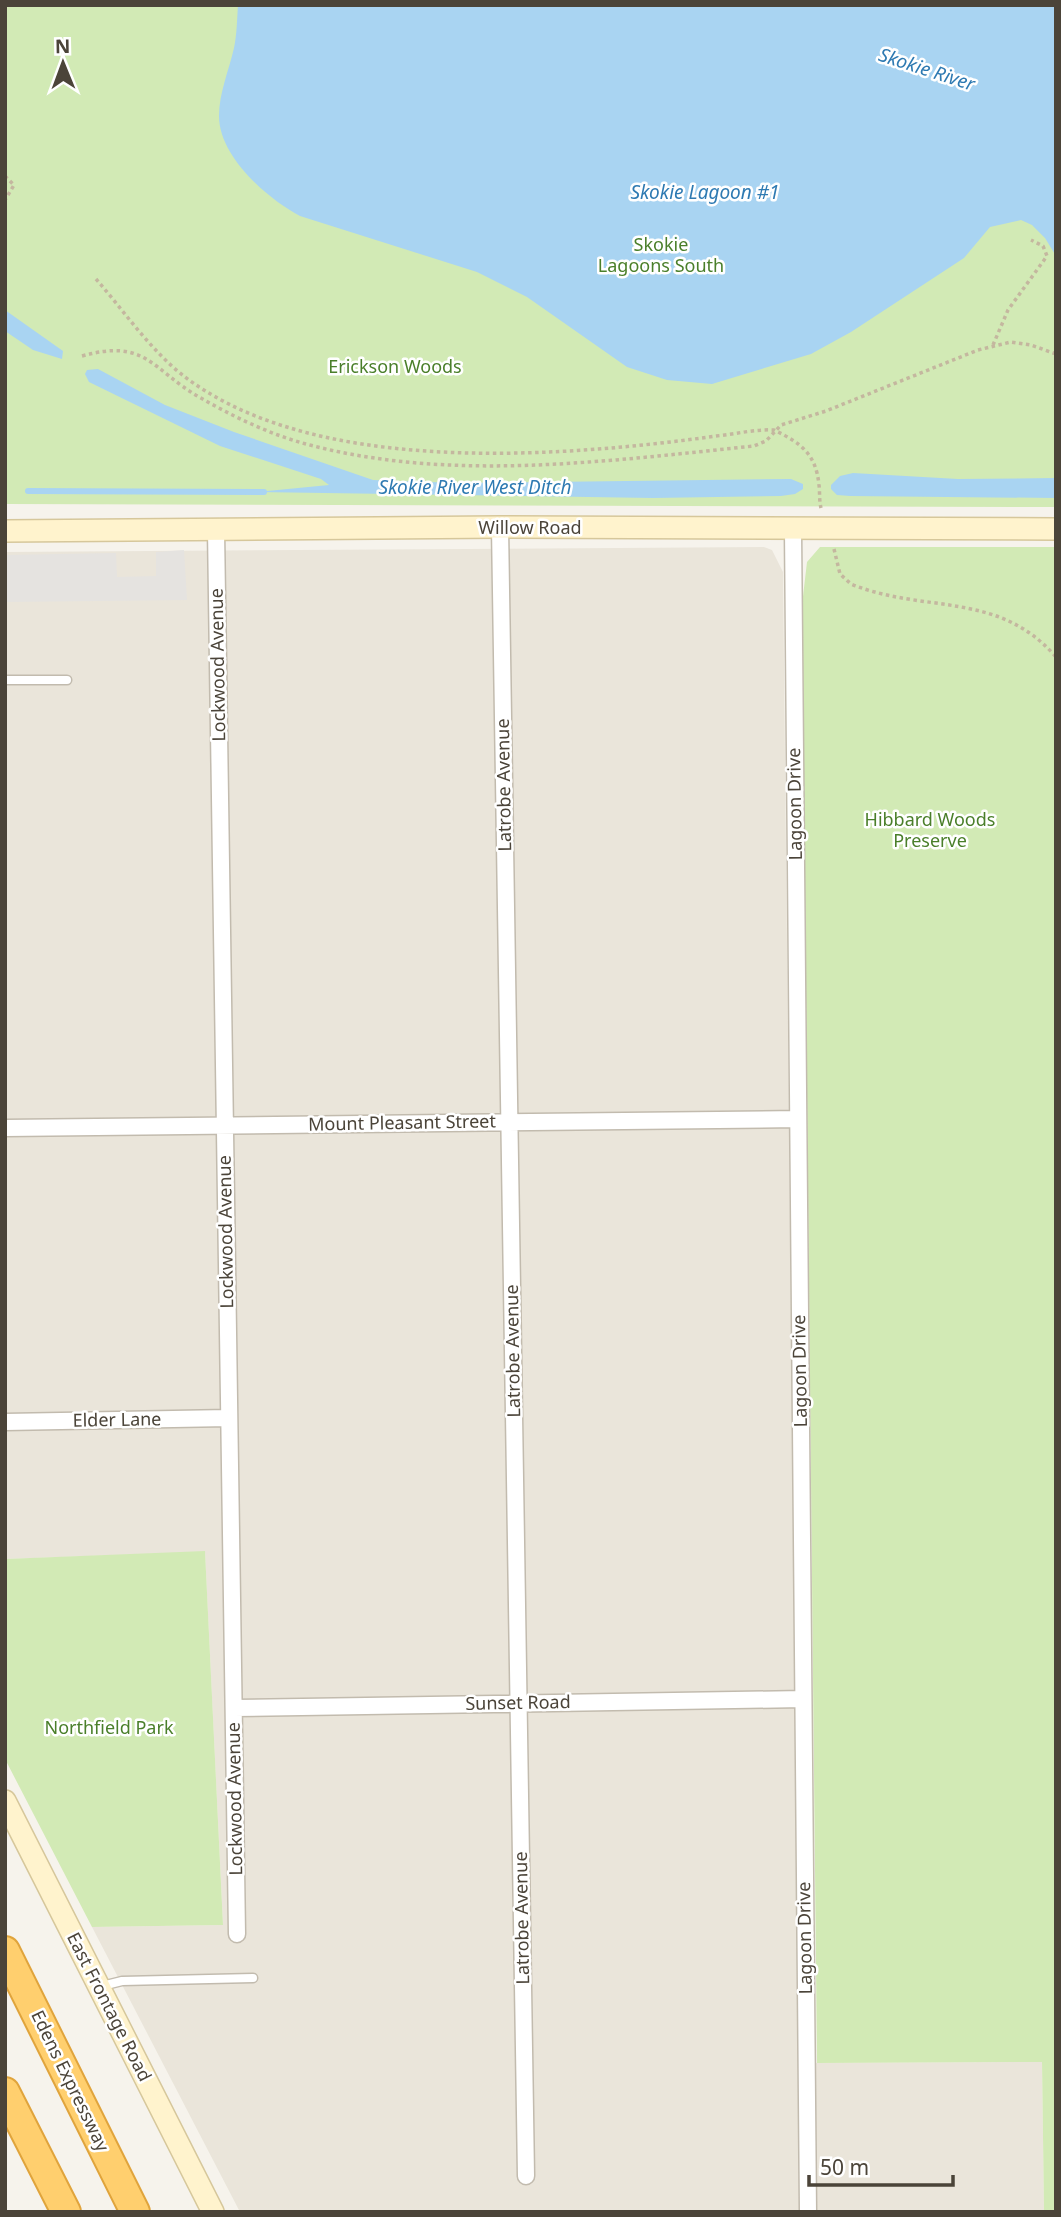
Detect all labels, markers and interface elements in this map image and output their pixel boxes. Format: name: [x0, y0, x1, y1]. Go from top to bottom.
north arrow: [28, 28, 98, 98]
text: N: [55, 33, 71, 59]
water label: Skokie River: [876, 41, 980, 97]
water label: Skokie Lagoon #1: [631, 179, 780, 205]
park label: Skokie Lagoons South: [598, 232, 724, 277]
park label: Erickson Woods: [328, 354, 462, 378]
water label: Skokie River West Ditch: [378, 474, 572, 500]
street label: Willow Road: [478, 515, 582, 539]
street label: Lockwood Avenue: [204, 588, 230, 742]
street label: Latrobe Avenue: [490, 718, 516, 852]
street label: Lagoon Drive: [781, 747, 807, 861]
park label: Hibbard Woods Preserve: [865, 807, 995, 852]
street label: Mount Pleasant Street: [308, 1108, 497, 1136]
street label: Lockwood Avenue: [212, 1155, 238, 1309]
street label: Latrobe Avenue: [499, 1284, 525, 1418]
street label: Lagoon Drive: [786, 1314, 812, 1428]
street label: Elder Lane: [72, 1406, 162, 1432]
street label: Sunset Road: [465, 1689, 571, 1715]
park label: Northfield Park: [44, 1715, 174, 1739]
street label: Lockwood Avenue: [221, 1722, 247, 1876]
street label: Latrobe Avenue: [508, 1851, 534, 1985]
street label: Lagoon Drive: [791, 1881, 817, 1995]
street label: East Frontage Road: [62, 1928, 158, 2085]
street label: Edens Expressway: [26, 2006, 116, 2156]
scale bar: [809, 2144, 953, 2188]
text: 50 m: [820, 2153, 869, 2181]

